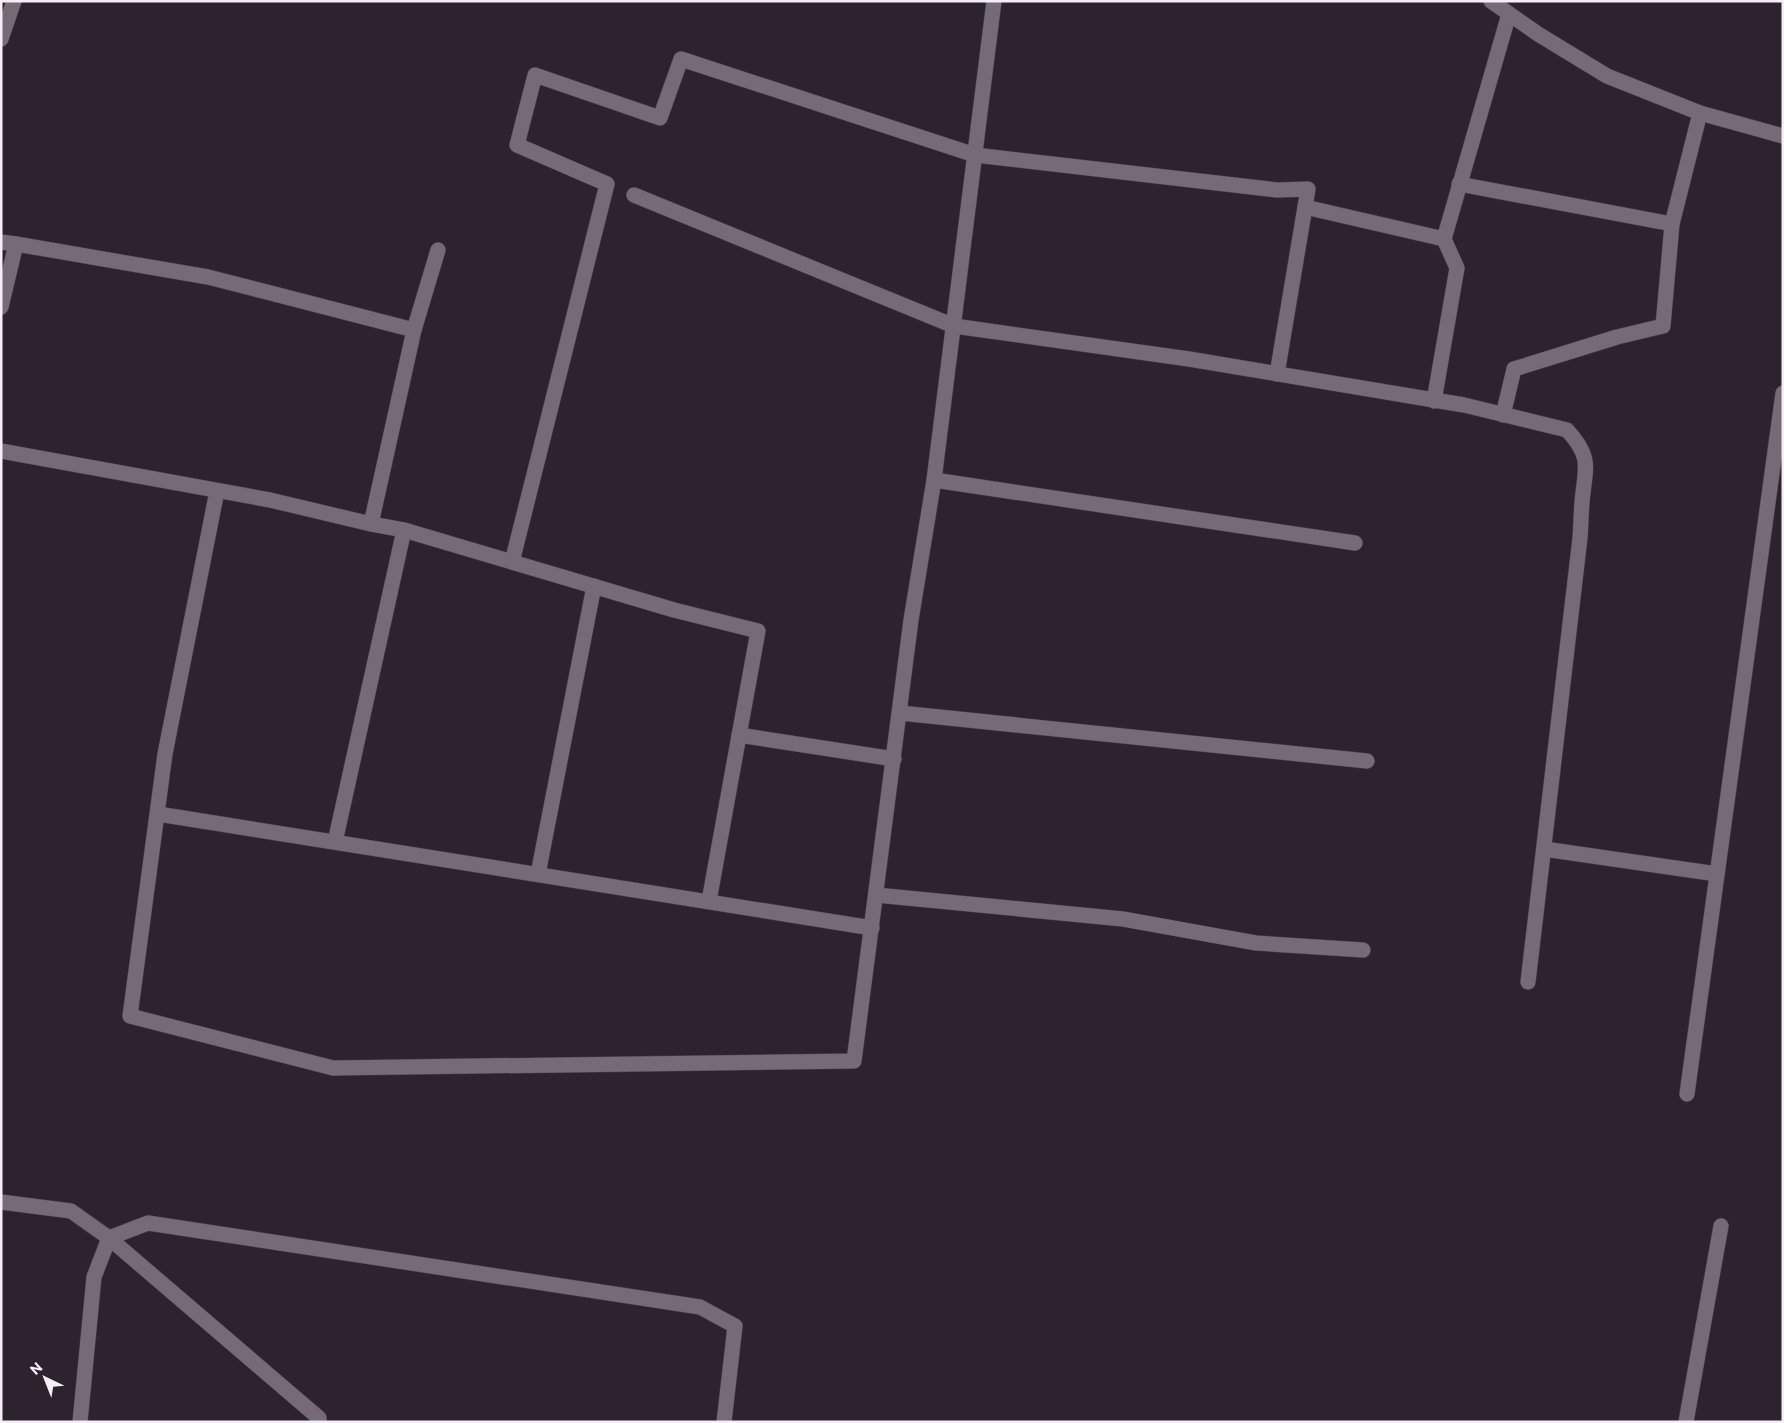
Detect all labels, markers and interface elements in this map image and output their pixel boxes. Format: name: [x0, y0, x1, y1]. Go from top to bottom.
north arrow: [20, 1353, 70, 1403]
text: N: [26, 1358, 45, 1378]

